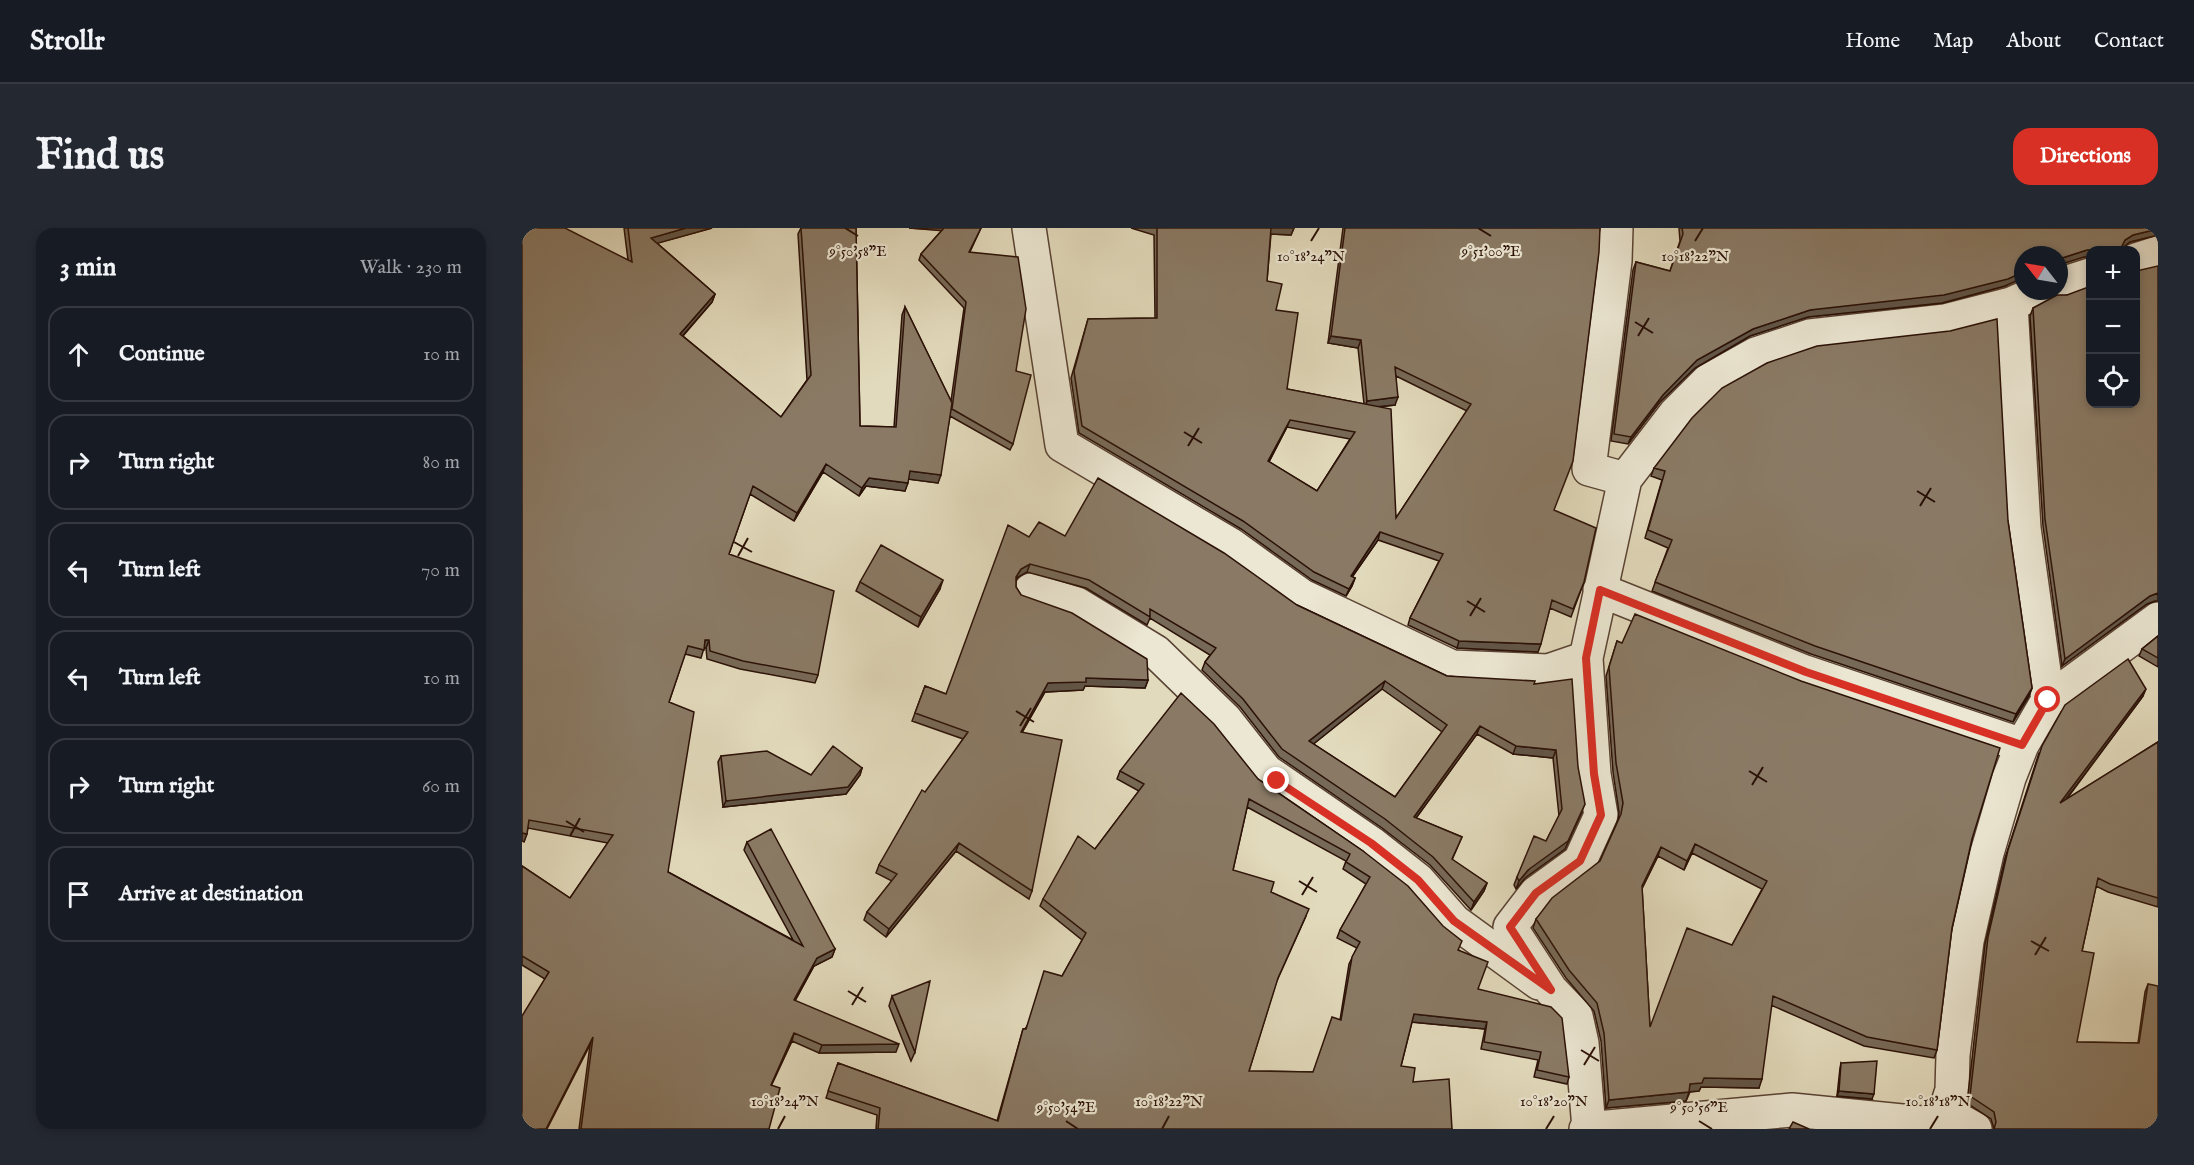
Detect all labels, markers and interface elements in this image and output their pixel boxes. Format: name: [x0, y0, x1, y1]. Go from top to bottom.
text: Strollr: [30, 24, 105, 59]
text: Home: [1845, 28, 1900, 55]
text: Map: [1933, 28, 1973, 55]
text: About: [2006, 28, 2061, 55]
text: Contact: [2094, 28, 2164, 55]
button: Directions: [2013, 128, 2158, 185]
text: Find us: [36, 130, 164, 183]
text: 9°50'58"E: [828, 242, 887, 261]
text: 9°51'00"E: [1460, 242, 1521, 261]
north arrow: [2014, 246, 2068, 300]
map controls: [2086, 246, 2140, 408]
button: +: [2086, 246, 2140, 300]
text: 10°18'24"N: [1277, 247, 1345, 266]
text: 10°18'22"N: [1661, 247, 1729, 266]
text: 3 min: [60, 251, 116, 284]
text: Walk · 230 m: [360, 255, 462, 280]
button: −: [2086, 300, 2140, 354]
icon: ahead: [62, 338, 95, 371]
text: Continue: [119, 340, 205, 368]
text: 10 m: [423, 342, 460, 367]
button: locate: [2086, 354, 2140, 408]
icon: right: [62, 446, 95, 479]
text: Turn right: [119, 448, 214, 476]
text: 80 m: [423, 450, 460, 475]
icon: left: [62, 554, 95, 587]
text: Turn left: [119, 556, 201, 584]
text: 70 m: [421, 558, 460, 583]
icon: left: [62, 662, 95, 695]
text: Turn left: [119, 664, 201, 692]
text: 10 m: [423, 666, 460, 691]
route start: [2034, 686, 2060, 712]
route end: [1263, 767, 1289, 793]
icon: right: [62, 770, 95, 803]
text: Turn right: [119, 772, 214, 800]
text: 60 m: [422, 774, 460, 799]
icon: arrive: [62, 878, 95, 911]
text: Arrive at destination: [119, 880, 303, 908]
text: 10°18'24"N: [751, 1092, 819, 1111]
text: 10°18'22"N: [1135, 1092, 1203, 1111]
text: 10°18'20"N: [1520, 1092, 1588, 1111]
text: 10°18'18"N: [1905, 1092, 1971, 1111]
text: 9°50'54"E: [1036, 1098, 1095, 1117]
text: 9°50'56"E: [1669, 1098, 1728, 1117]

